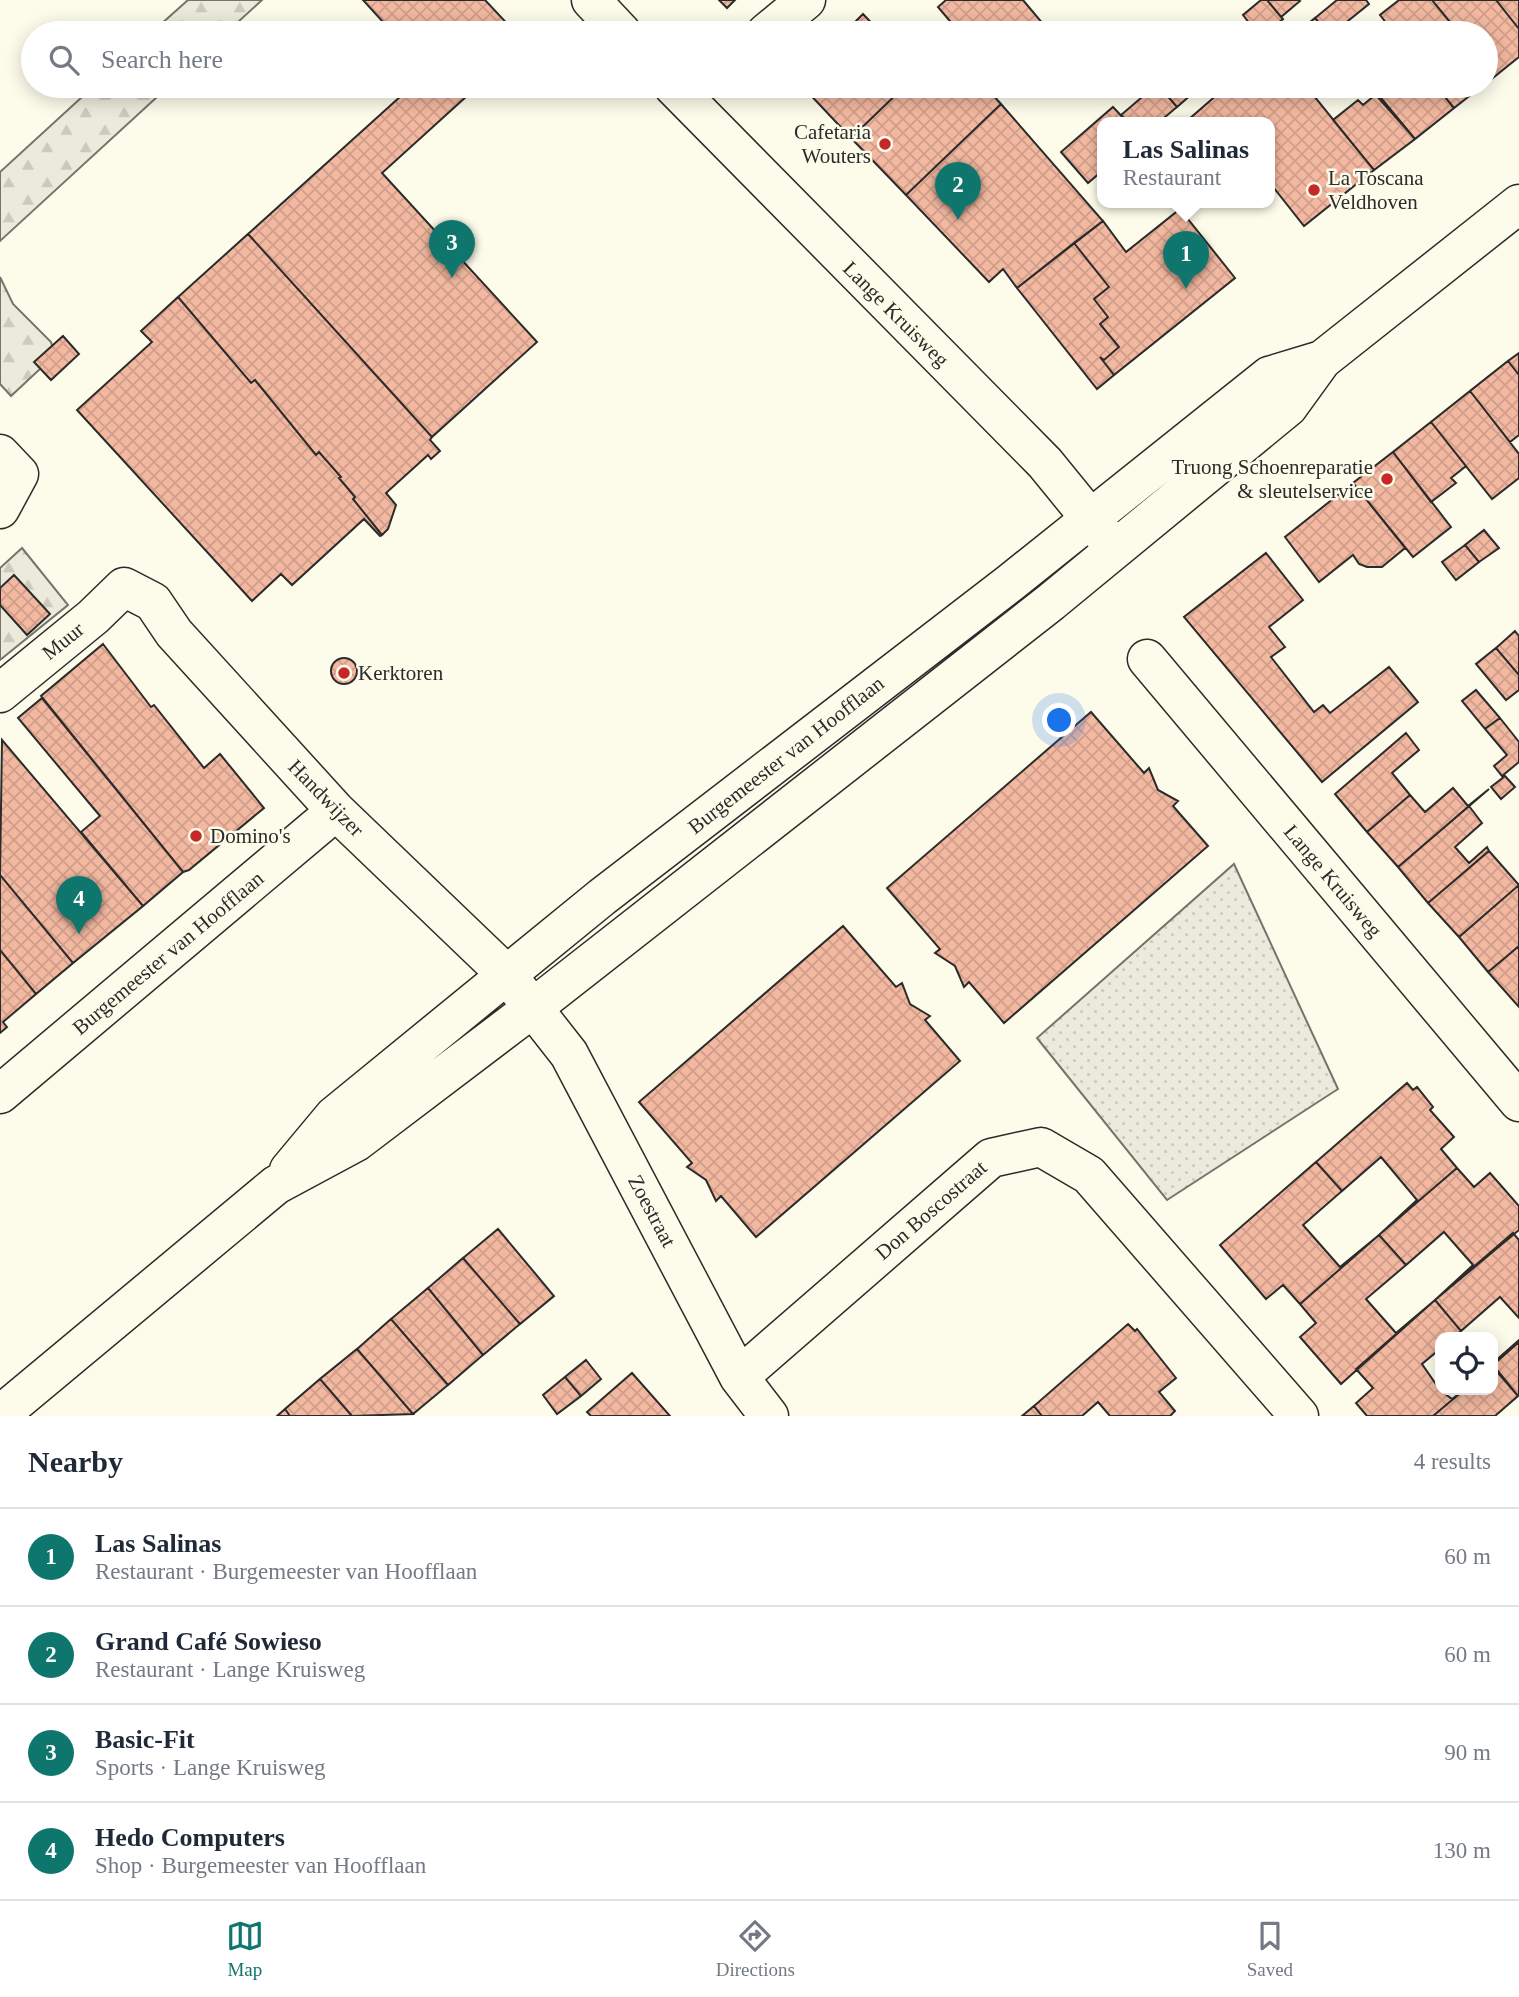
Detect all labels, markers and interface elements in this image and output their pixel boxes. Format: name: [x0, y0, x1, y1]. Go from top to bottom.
search box: [21, 21, 1498, 98]
icon: search: [45, 41, 83, 79]
text: Search here: [101, 45, 223, 74]
popup: [1097, 117, 1275, 208]
place label: Cafetaria Wouters: [794, 120, 872, 168]
text: Las Salinas: [1123, 135, 1249, 164]
marker: Cafetaria Wouters: [877, 136, 893, 152]
pin: 2: [935, 162, 981, 220]
text: Restaurant: [1123, 165, 1221, 190]
place label: La Toscana Veldhoven: [1328, 166, 1424, 214]
marker: La Toscana Veldhoven: [1306, 182, 1322, 198]
pin: 3: [429, 220, 475, 278]
pin: 1: [1163, 231, 1209, 289]
street label: Lange Kruisweg: [838, 256, 954, 372]
place label: Truong Schoenreparatie & sleutelservice: [1171, 455, 1373, 503]
marker: Truong Schoenreparatie & sleutelservice: [1379, 471, 1395, 487]
street label: Muur: [37, 617, 89, 665]
place label: Kerktoren: [358, 661, 444, 685]
marker: Kerktoren: [336, 665, 352, 681]
street label: Burgemeester van Hoofflaan: [683, 671, 889, 839]
your location: [1042, 703, 1076, 737]
street label: Handwijzer: [283, 754, 369, 842]
street label: Lange Kruisweg: [1279, 820, 1387, 942]
place label: Domino's: [210, 824, 291, 848]
marker: Domino's: [188, 828, 204, 844]
street label: Burgemeester van Hoofflaan: [68, 866, 269, 1040]
pin: 4: [56, 876, 102, 934]
street label: Don Boscostraat: [871, 1155, 992, 1265]
street label: Zoestraat: [623, 1171, 681, 1251]
map controls: [1435, 1332, 1498, 1395]
button: locate: [1435, 1332, 1498, 1395]
text: Nearby: [28, 1445, 123, 1478]
text: 4 results: [1414, 1449, 1491, 1474]
text: Las Salinas: [95, 1529, 221, 1558]
text: 1: [45, 1544, 57, 1569]
text: 60 m: [1444, 1544, 1491, 1569]
text: Restaurant · Burgemeester van Hoofflaan: [95, 1559, 477, 1584]
text: Grand Café Sowieso: [95, 1627, 322, 1656]
text: 2: [45, 1642, 57, 1667]
text: 60 m: [1444, 1642, 1491, 1667]
text: Restaurant · Lange Kruisweg: [95, 1657, 365, 1682]
text: Basic-Fit: [95, 1725, 195, 1754]
text: 3: [45, 1740, 57, 1765]
text: 90 m: [1444, 1740, 1491, 1765]
text: Sports · Lange Kruisweg: [95, 1755, 326, 1780]
text: Hedo Computers: [95, 1823, 285, 1852]
text: 4: [45, 1838, 57, 1863]
text: 130 m: [1433, 1838, 1491, 1863]
text: Shop · Burgemeester van Hoofflaan: [95, 1853, 426, 1878]
tab: Map: [226, 1917, 264, 1981]
tab: Directions: [716, 1917, 795, 1981]
tab: Saved: [1247, 1917, 1293, 1981]

